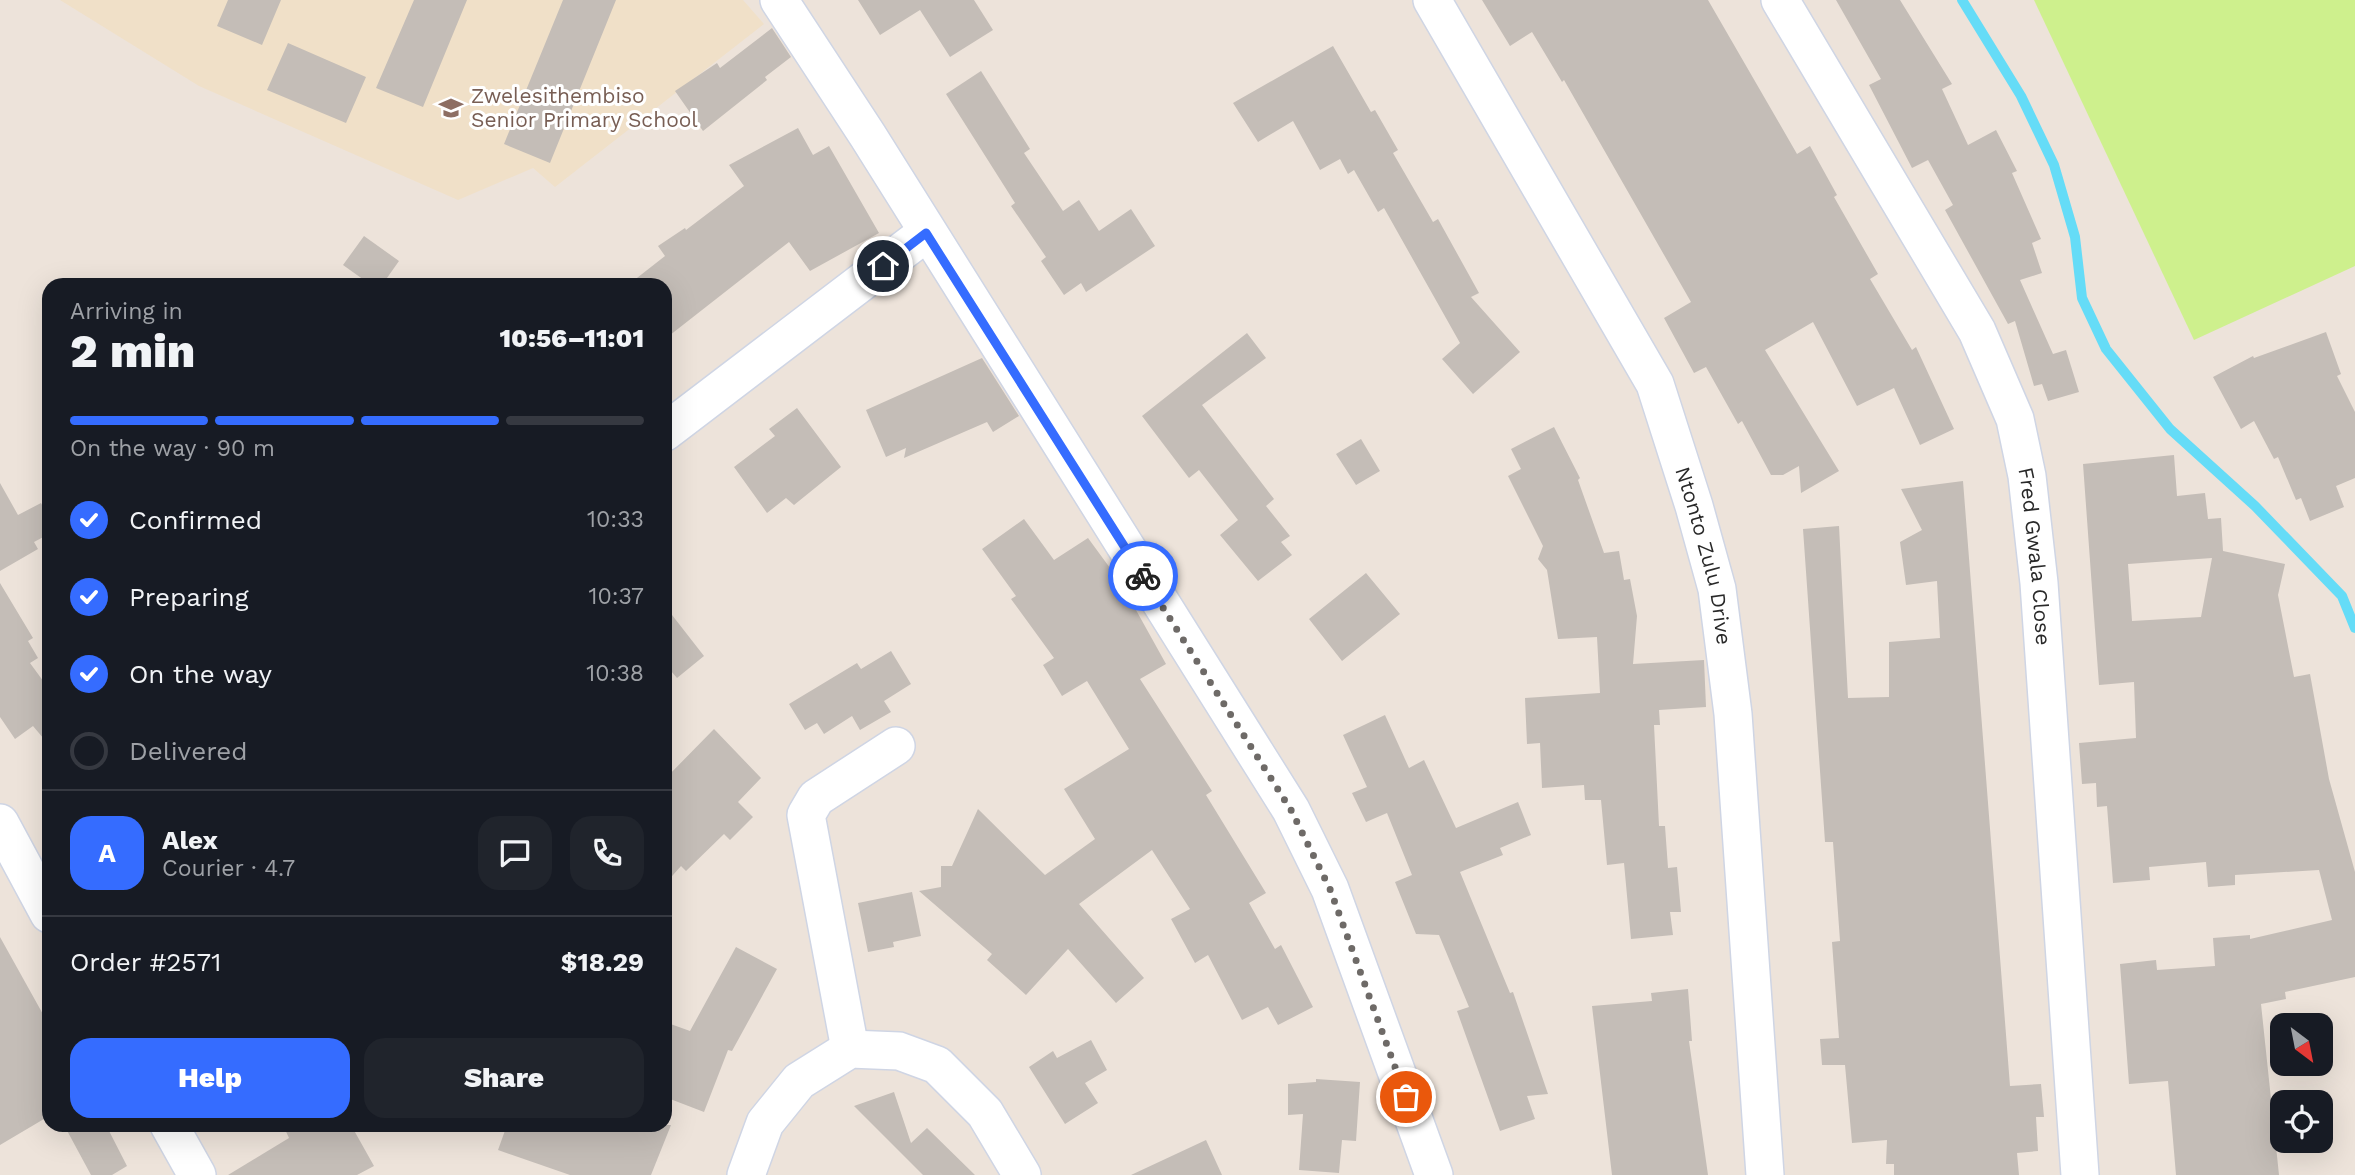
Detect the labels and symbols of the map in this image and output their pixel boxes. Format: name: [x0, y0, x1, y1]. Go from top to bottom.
place label: Zwelesithembiso Senior Primary School: [471, 83, 698, 132]
school or university icon: Zwelesithembiso Senior Primary School: [437, 94, 465, 122]
pin: [853, 236, 913, 296]
street label: Ntonto Zulu Drive: [1670, 463, 1737, 646]
street label: Fred Gwala Close: [2013, 465, 2056, 646]
courier: [1108, 541, 1178, 611]
north arrow: [2270, 1013, 2333, 1076]
pin: [1376, 1067, 1436, 1127]

